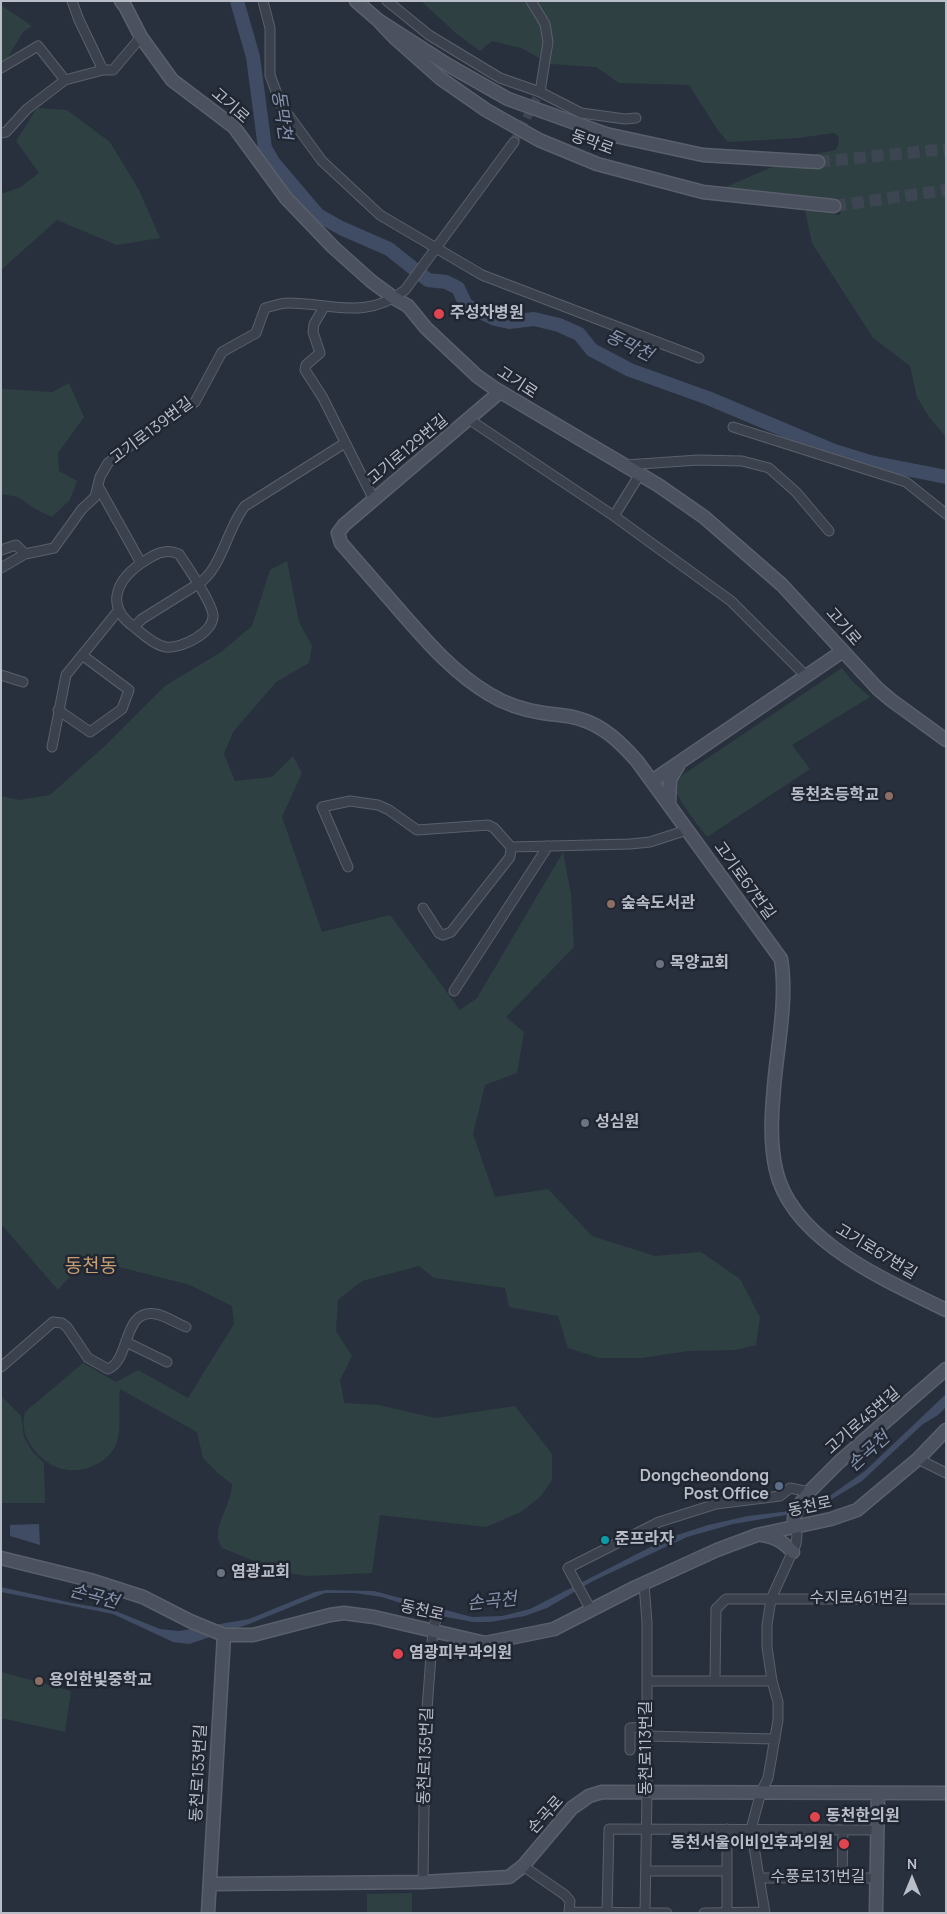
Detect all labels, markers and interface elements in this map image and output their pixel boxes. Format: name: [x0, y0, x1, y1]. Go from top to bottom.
street label: 고기로: [207, 84, 253, 128]
water label: 동막천: [266, 89, 296, 141]
street label: 동막로: [568, 126, 616, 160]
place label: 주성차병원: [450, 304, 524, 324]
marker: 주성차병원: [432, 307, 446, 321]
water label: 동막천: [602, 325, 656, 367]
street label: 고기로: [493, 363, 541, 403]
street label: 고기로139번길: [107, 394, 197, 468]
street label: 고기로129번길: [364, 411, 452, 489]
street label: 고기로: [821, 604, 865, 650]
place label: 동천초등학교: [791, 786, 879, 806]
marker: 동천초등학교: [883, 790, 895, 802]
street label: 고기로67번길: [709, 838, 779, 924]
place label: 숲속도서관: [621, 894, 695, 914]
marker: 숲속도서관: [605, 898, 617, 910]
place label: 목양교회: [670, 954, 729, 974]
marker: 목양교회: [654, 958, 666, 970]
place label: 성심원: [595, 1113, 639, 1133]
marker: 성심원: [579, 1117, 591, 1129]
street label: 고기로67번길: [832, 1220, 920, 1284]
district label: 동천동: [65, 1256, 117, 1278]
street label: 고기로45번길: [822, 1383, 904, 1459]
water label: 손곡천: [843, 1427, 895, 1477]
place label: Dongcheondong Post Office: [640, 1467, 769, 1505]
marker: Dongcheondong Post Office: [773, 1480, 785, 1492]
street label: 동천로: [786, 1493, 834, 1521]
place label: 준프라자: [615, 1530, 674, 1550]
marker: 준프라자: [599, 1534, 611, 1546]
place label: 염광교회: [231, 1563, 290, 1583]
marker: 염광교회: [215, 1567, 227, 1579]
water label: 손곡천: [67, 1580, 121, 1614]
water label: 손곡천: [466, 1589, 518, 1615]
street label: 수지로461번길: [810, 1589, 908, 1609]
street label: 동천로: [398, 1597, 446, 1625]
place label: 염광피부과의원: [409, 1644, 512, 1664]
marker: 염광피부과의원: [391, 1647, 405, 1661]
place label: 용인한빛중학교: [49, 1671, 152, 1691]
marker: 용인한빛중학교: [33, 1675, 45, 1687]
street label: 동천로113번길: [637, 1701, 657, 1795]
street label: 동천로135번길: [415, 1707, 437, 1805]
street label: 동천로153번길: [187, 1724, 211, 1822]
street label: 손곡로: [524, 1792, 568, 1838]
place label: 동천한의원: [826, 1807, 900, 1827]
marker: 동천한의원: [808, 1810, 822, 1824]
place label: 동천서울이비인후과의원: [671, 1834, 833, 1854]
marker: 동천서울이비인후과의원: [837, 1837, 851, 1851]
north arrow: [887, 1854, 937, 1904]
text: N: [907, 1854, 917, 1873]
street label: 수풍로131번길: [771, 1868, 865, 1888]

